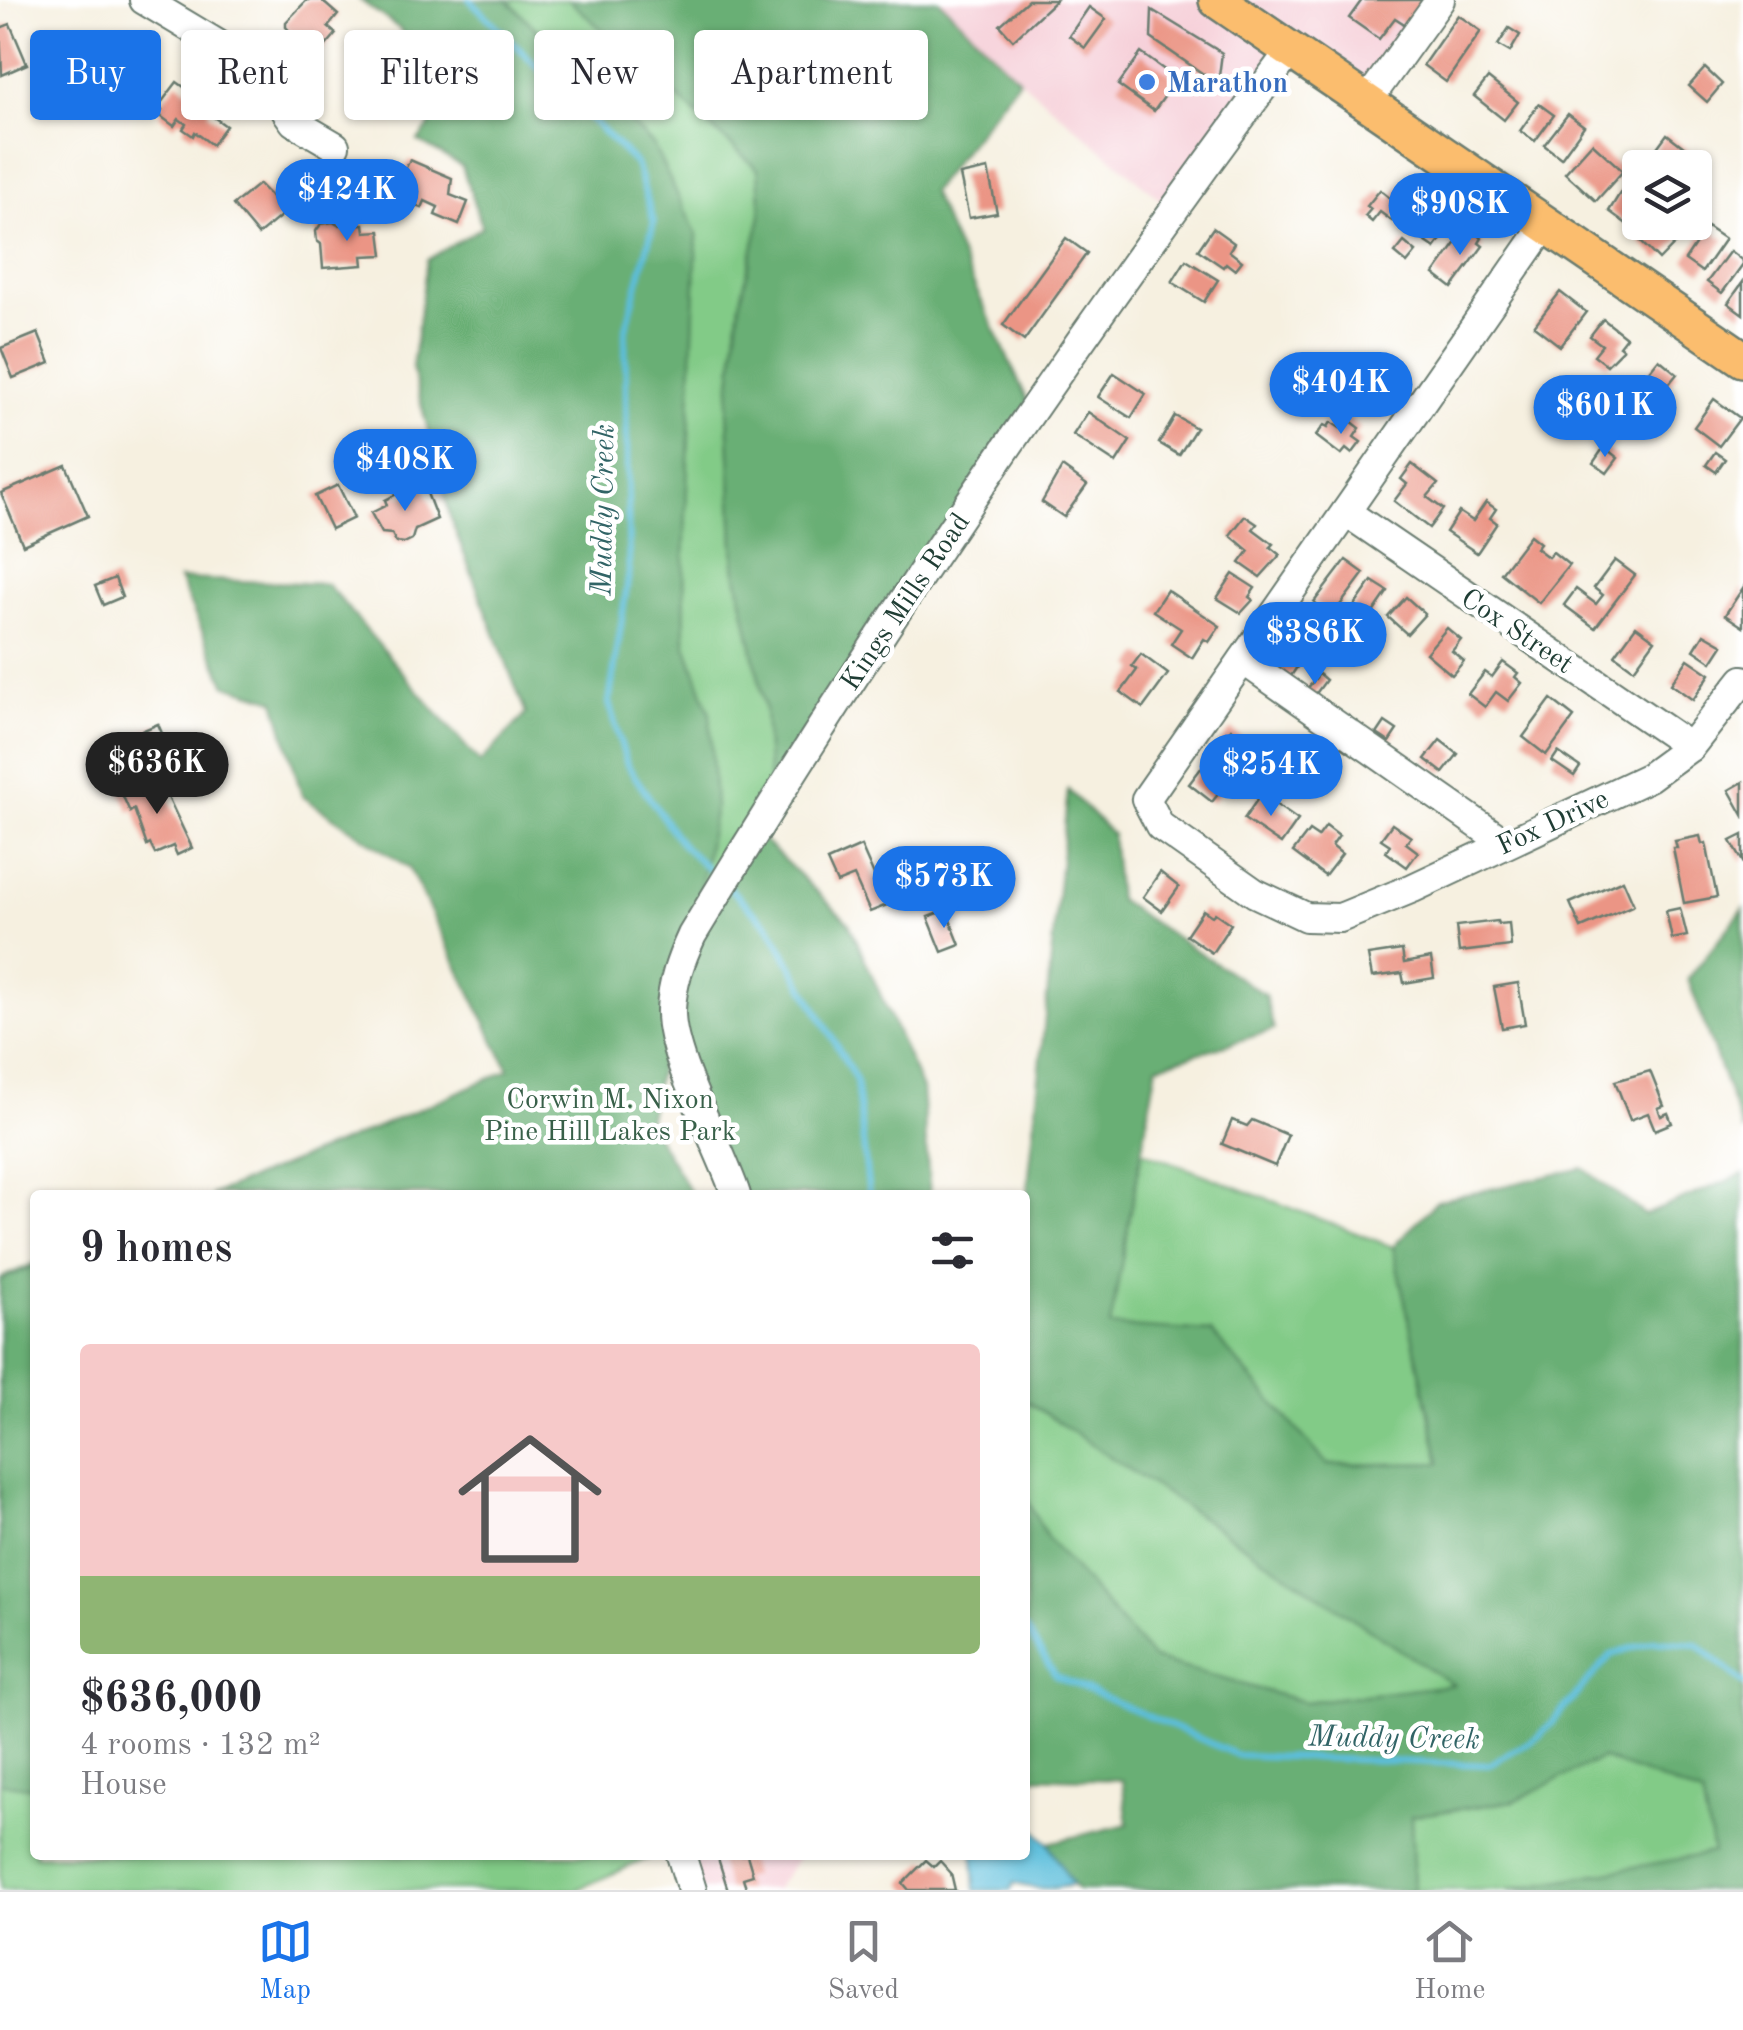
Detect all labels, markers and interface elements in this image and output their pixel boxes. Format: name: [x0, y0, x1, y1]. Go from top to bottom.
chip: Buy: [30, 30, 161, 120]
chip: Rent: [181, 30, 324, 120]
chip: Filters: [344, 30, 514, 120]
chip: New: [534, 30, 674, 120]
chip: Apartment: [694, 30, 928, 120]
marker: Marathon: [1136, 71, 1158, 93]
place label: Marathon: [1167, 71, 1288, 99]
map controls: [1622, 150, 1712, 240]
button: layers: [1622, 150, 1712, 240]
pin: $424K: [277, 159, 417, 244]
pin: $908K: [1390, 173, 1530, 258]
text: $424K: [298, 175, 396, 207]
text: $908K: [1411, 189, 1509, 221]
pin: $404K: [1271, 352, 1411, 437]
text: $404K: [1292, 368, 1390, 400]
pin: $601K: [1535, 375, 1675, 460]
text: $601K: [1556, 391, 1654, 423]
water label: Muddy Creek: [587, 424, 620, 597]
pin: $408K: [335, 429, 475, 514]
text: $408K: [356, 445, 454, 477]
street label: Kings Mills Road: [837, 509, 976, 697]
street label: Cox Street: [1455, 585, 1577, 680]
pin: $386K: [1245, 602, 1385, 687]
text: $386K: [1266, 618, 1364, 650]
pin: $636K: [87, 732, 227, 817]
pin: $254K: [1201, 734, 1341, 819]
text: $636K: [108, 748, 206, 780]
text: $254K: [1222, 750, 1320, 782]
street label: Fox Drive: [1493, 786, 1613, 862]
pin: $573K: [874, 846, 1014, 931]
text: $573K: [895, 862, 993, 894]
park label: Corwin M. Nixon Pine Hill Lakes Park: [484, 1087, 736, 1147]
icon: filters: [925, 1223, 980, 1278]
text: 9 homes: [80, 1229, 232, 1271]
icon: home: [440, 1409, 620, 1589]
text: $636,000: [80, 1679, 262, 1721]
water label: Muddy Creek: [1307, 1722, 1480, 1755]
text: 4 rooms · 132 m²: [80, 1730, 321, 1762]
text: House: [80, 1770, 167, 1802]
tab: Map: [258, 1914, 313, 2009]
tab: Saved: [828, 1914, 899, 2009]
tab: Home: [1414, 1914, 1485, 2009]

